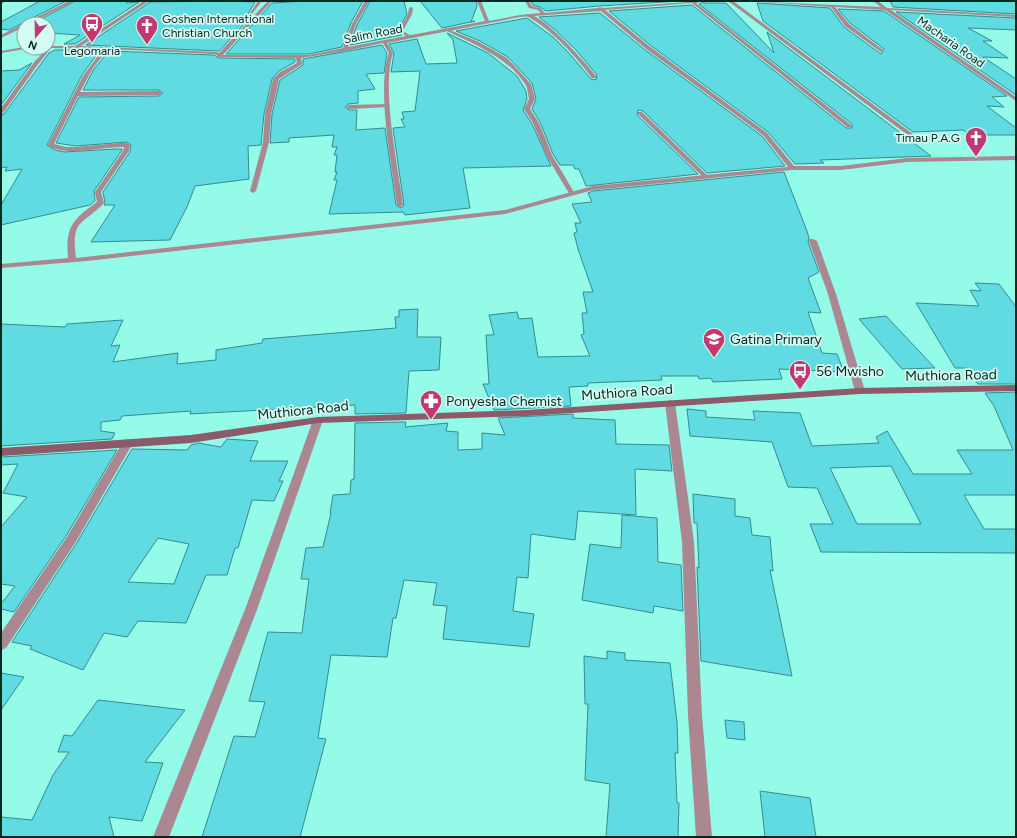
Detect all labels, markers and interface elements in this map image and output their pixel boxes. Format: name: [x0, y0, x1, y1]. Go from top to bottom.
bus stop icon: Legomaria: [79, 11, 105, 44]
place label: Goshen International Christian Church: [162, 12, 274, 40]
church icon: Goshen International Christian Church: [134, 13, 160, 46]
street label: Macharia Road: [915, 14, 987, 70]
north arrow: [16, 16, 56, 56]
street label: Salim Road: [342, 21, 404, 47]
text: N: [27, 37, 39, 52]
place label: Legomaria: [64, 44, 120, 58]
church icon: Timau P.A.G: [963, 125, 989, 158]
place label: Timau P.A.G: [895, 131, 960, 145]
school or university icon: Gatina Primary: [701, 326, 727, 359]
place label: Gatina Primary: [730, 331, 823, 348]
bus stop icon: 56 Mwisho: [787, 358, 813, 391]
place label: 56 Mwisho: [816, 363, 884, 380]
street label: Muthiora Road: [905, 366, 997, 385]
street label: Muthiora Road: [581, 381, 673, 404]
pharmacy icon: Ponyesha Chemist: [418, 388, 444, 421]
place label: Ponyesha Chemist: [446, 393, 562, 410]
street label: Muthiora Road: [257, 397, 350, 424]

